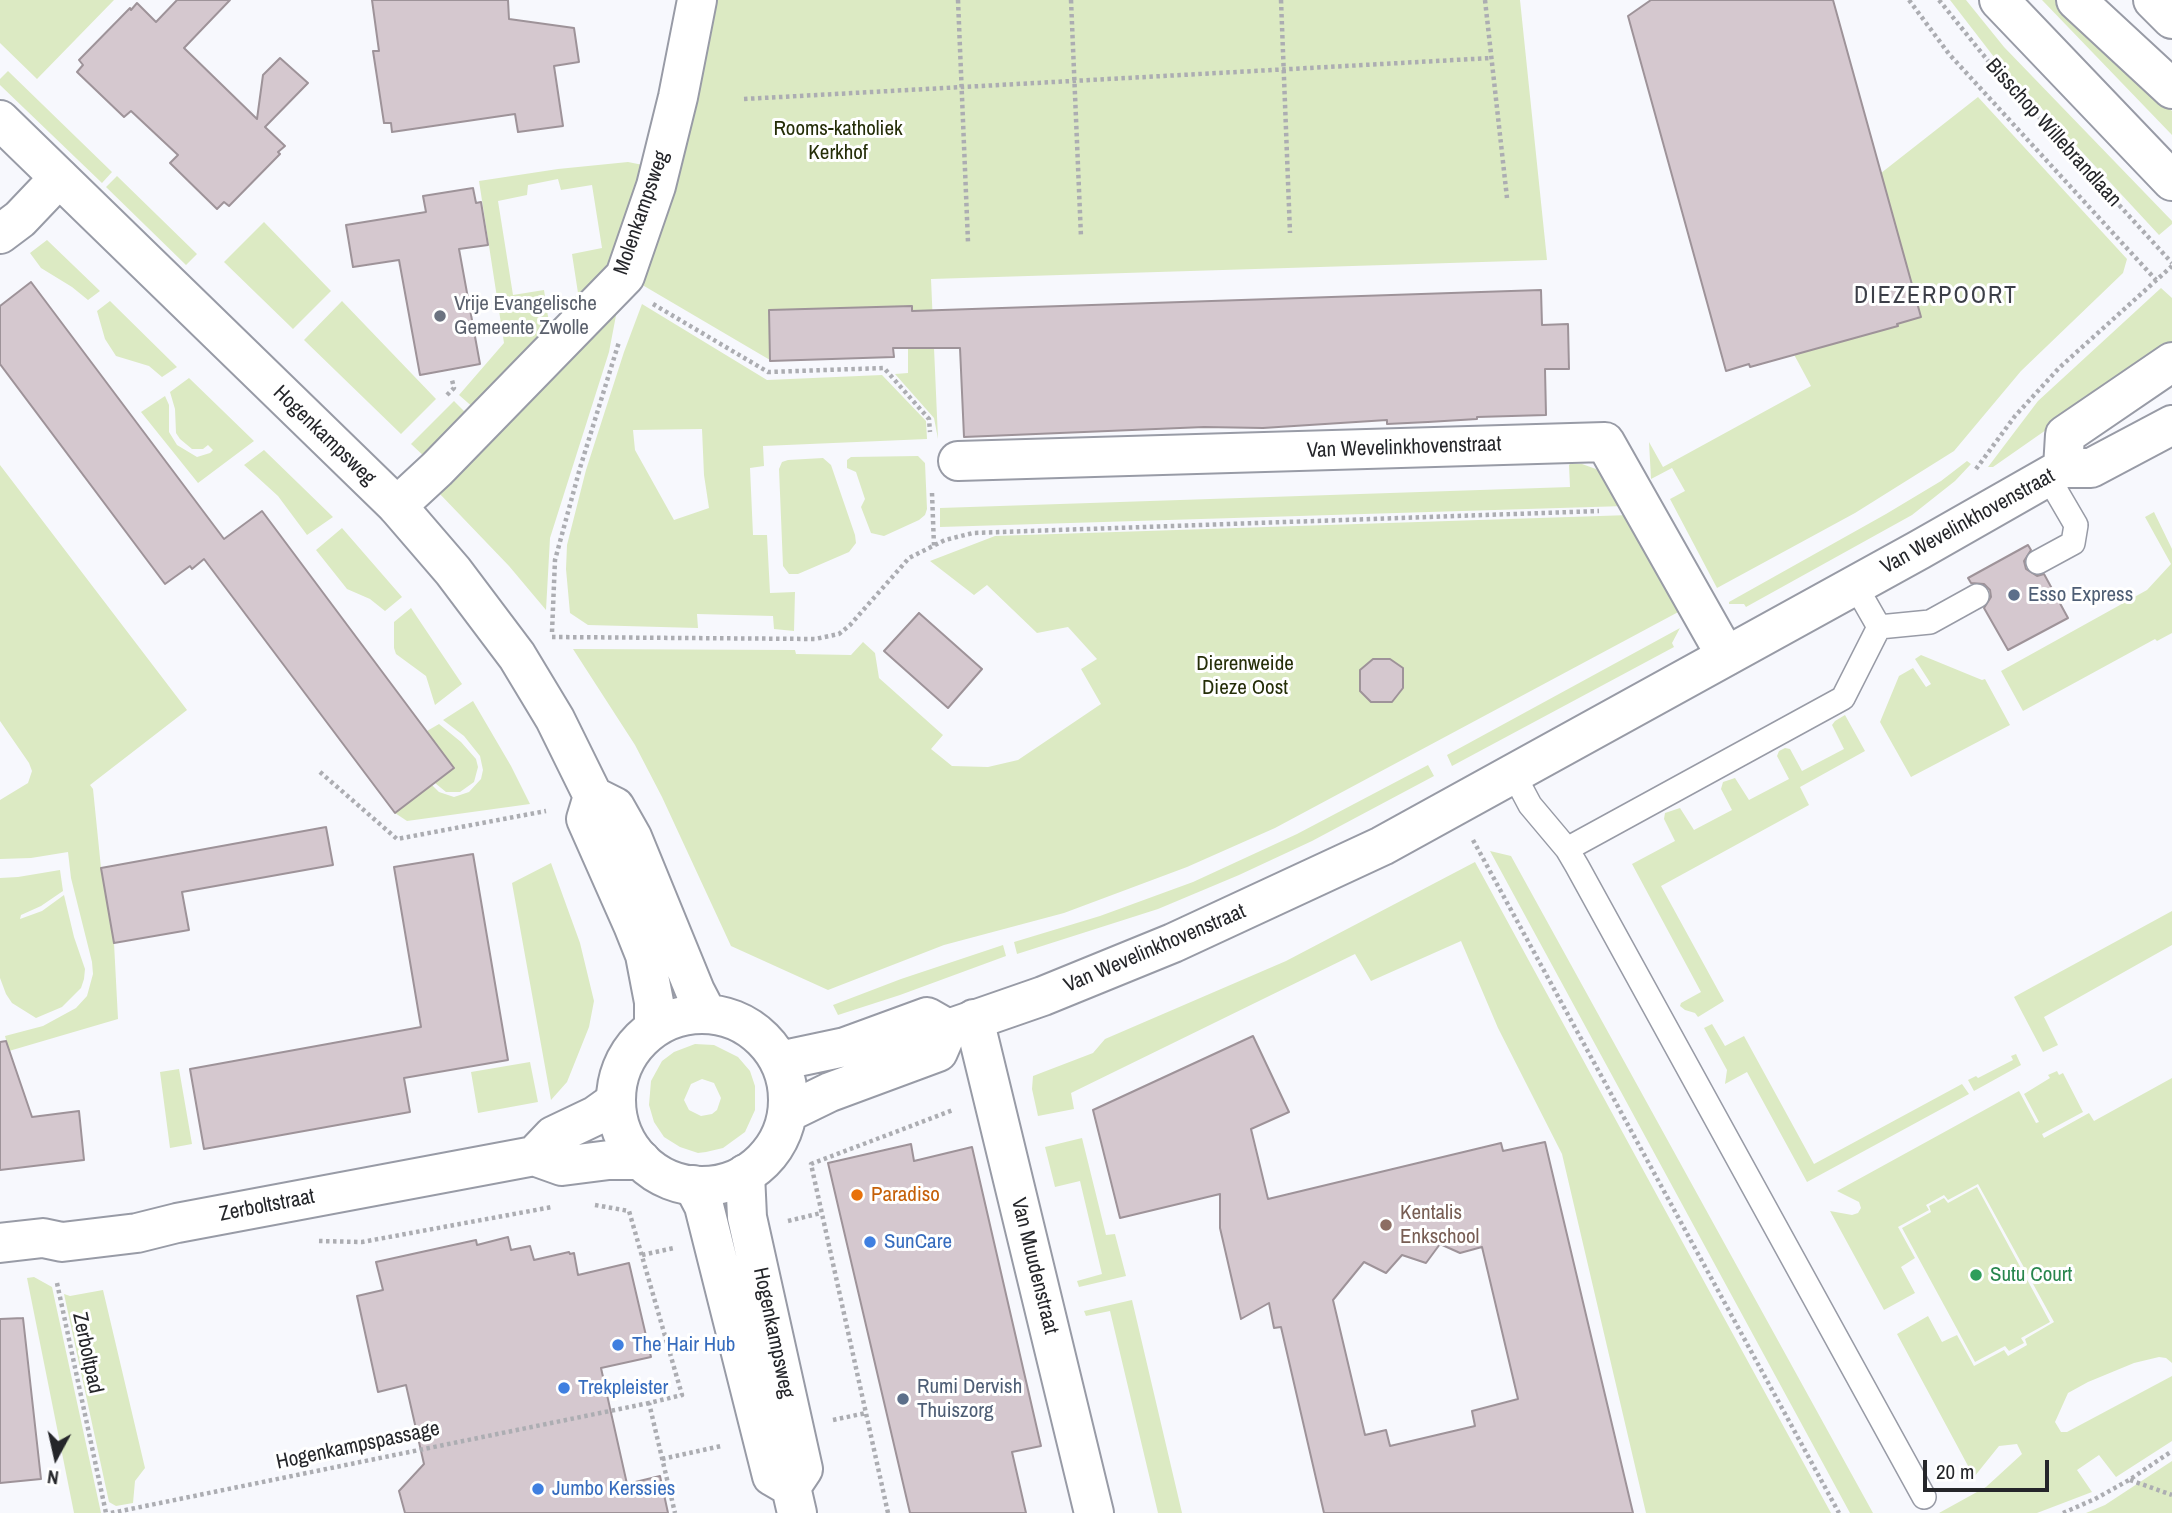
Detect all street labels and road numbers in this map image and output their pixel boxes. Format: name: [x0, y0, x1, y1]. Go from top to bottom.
street label: Bisschop Willebrandlaan: [1980, 54, 2126, 212]
street label: Molenkampsweg: [609, 148, 675, 278]
street label: Hogenkampsweg: [267, 381, 381, 491]
street label: Van Wevelinkhovenstraat: [1306, 432, 1502, 464]
street label: Van Wevelinkhovenstraat: [1877, 464, 2059, 580]
street label: Van Wevelinkhovenstraat: [1060, 899, 1250, 999]
street label: Zerboltstraat: [217, 1184, 317, 1228]
street label: Van Muudenstraat: [1005, 1195, 1063, 1337]
street label: Hogenkampsweg: [747, 1265, 799, 1401]
street label: Zerboltpad: [66, 1310, 108, 1396]
street label: Hogenkampspassage: [274, 1416, 442, 1476]

